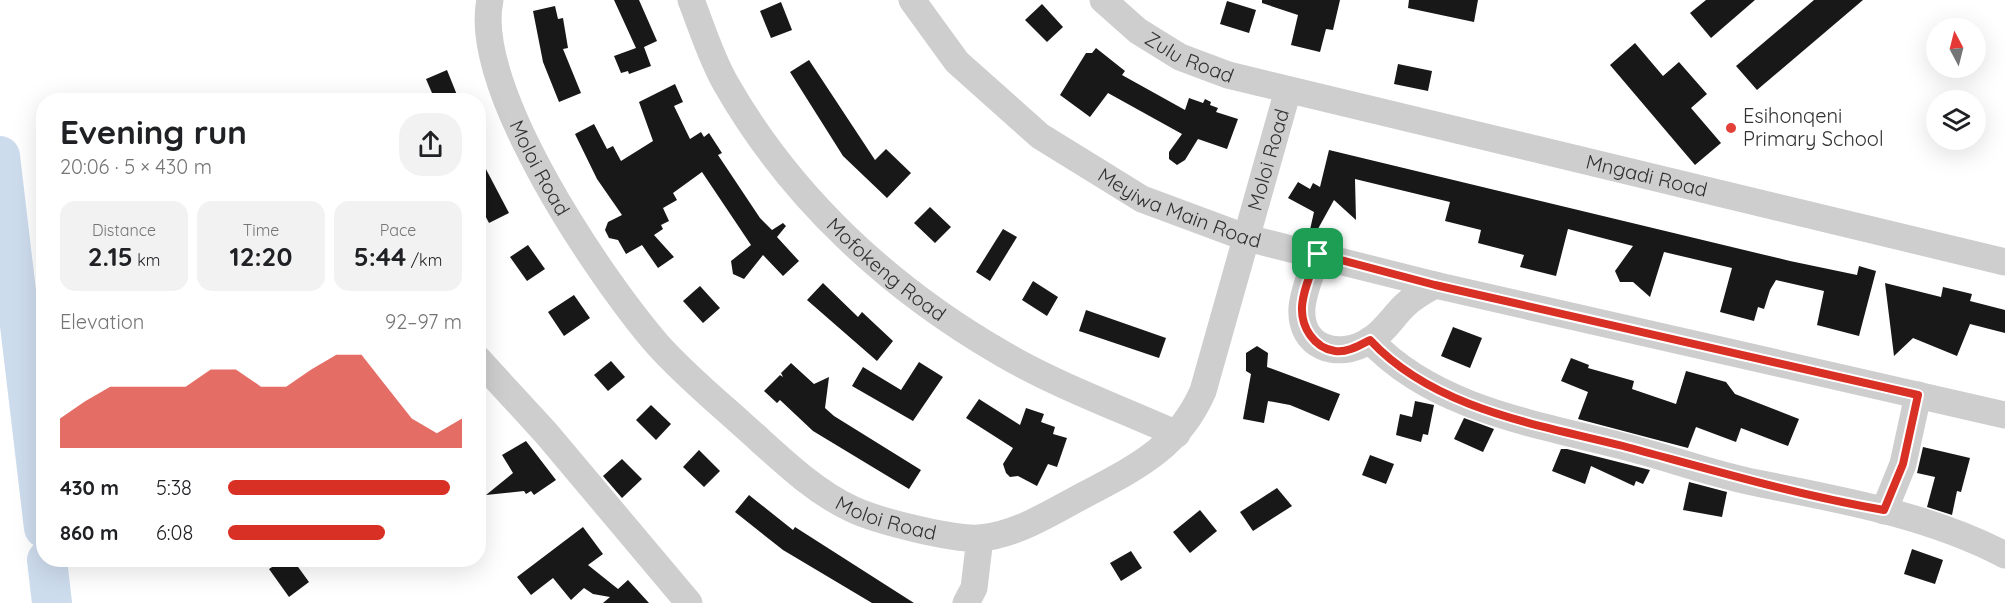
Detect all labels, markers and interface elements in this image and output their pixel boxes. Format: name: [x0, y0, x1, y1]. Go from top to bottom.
north arrow: [1926, 18, 1986, 78]
map controls: [1926, 18, 1986, 150]
street label: Zulu Road: [1141, 26, 1237, 88]
button: layers: [1926, 90, 1986, 150]
place label: Esihonqeni Primary School: [1743, 103, 1884, 151]
street label: Moloi Road: [1242, 106, 1294, 213]
text: Evening run: [60, 111, 247, 152]
button: share: [399, 113, 462, 176]
street label: Moloi Road: [505, 116, 576, 220]
marker: Esihonqeni Primary School: [1724, 121, 1738, 135]
street label: Mngadi Road: [1583, 149, 1710, 202]
text: 20:06 · 5 × 430 m: [60, 154, 212, 179]
street label: Meyiwa Main Road: [1094, 162, 1264, 253]
street label: Mofokeng Road: [822, 212, 951, 326]
text: Distance: [92, 220, 156, 240]
text: Time: [243, 220, 279, 240]
text: Pace: [380, 220, 416, 240]
pin: [1292, 228, 1343, 279]
icon: arrive: [1301, 237, 1334, 270]
text: 2.15: [88, 240, 133, 273]
text: 12:20: [230, 240, 292, 273]
text: 5:44: [354, 240, 406, 273]
text: km: [133, 250, 160, 270]
text: /km: [406, 250, 442, 270]
text: Elevation: [60, 309, 144, 334]
text: 92–97 m: [385, 309, 462, 334]
text: 430 m: [60, 475, 119, 500]
text: 5:38: [156, 475, 192, 500]
street label: Moloi Road: [831, 490, 939, 545]
text: 860 m: [60, 520, 118, 545]
text: 6:08: [156, 520, 193, 545]

